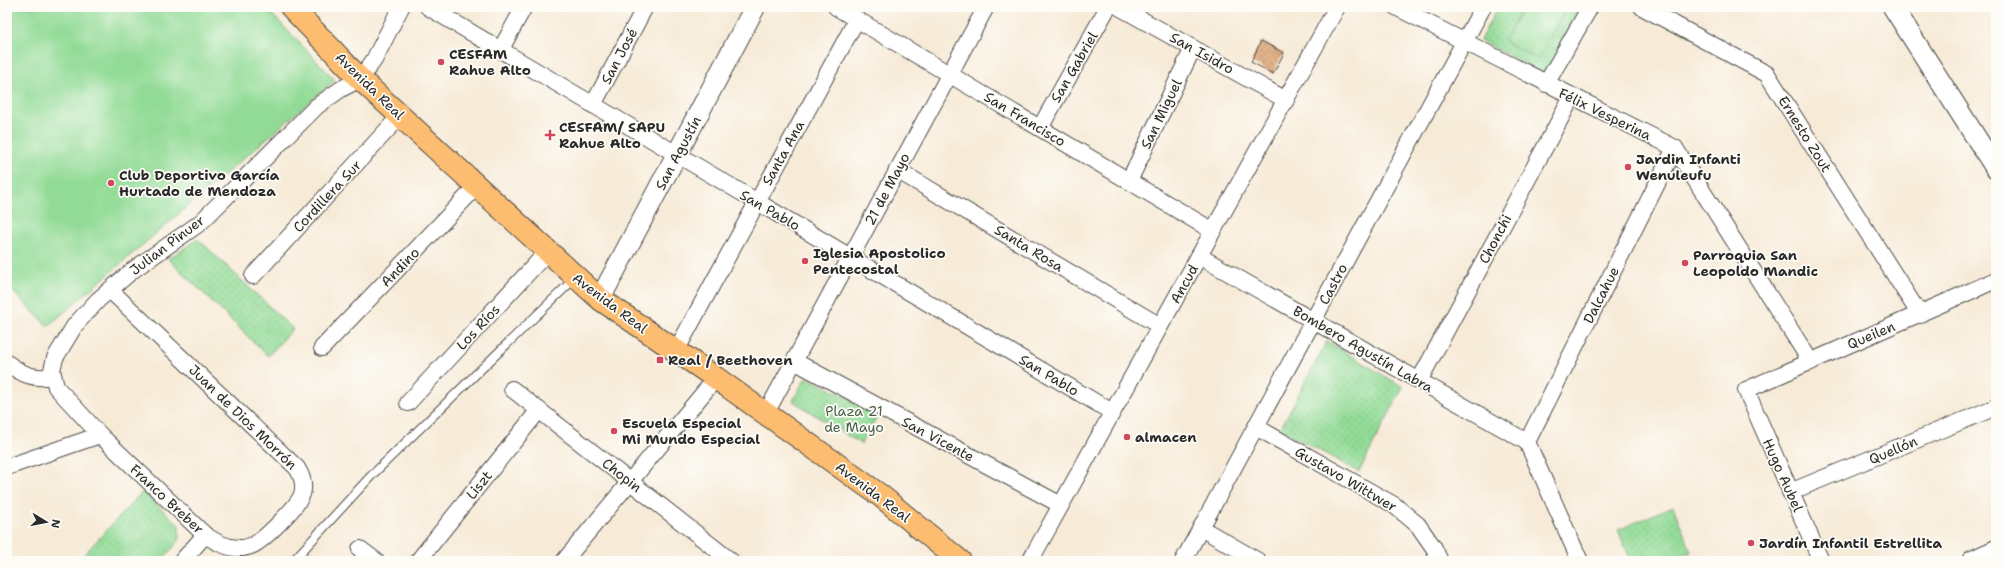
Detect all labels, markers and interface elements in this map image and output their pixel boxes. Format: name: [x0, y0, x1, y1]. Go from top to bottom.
street label: San José: [597, 25, 641, 87]
street label: San Gabriel: [1046, 28, 1102, 106]
street label: San Isidro: [1167, 28, 1237, 78]
place label: CESFAM Rahue Alto: [449, 45, 531, 79]
street label: Avenida Real: [332, 48, 409, 124]
marker: CESFAM Rahue Alto: [436, 57, 446, 67]
street label: San Miguel: [1136, 75, 1186, 152]
street label: Félix Vesperina: [1556, 84, 1654, 144]
street label: San Francisco: [981, 88, 1069, 150]
street label: Ernesto Zout: [1774, 92, 1836, 176]
street label: San Agustín: [651, 113, 705, 193]
street label: Santa Ana: [758, 117, 808, 189]
place label: CESFAM/ SAPU Rahue Alto: [559, 118, 665, 152]
marker: CESFAM/ SAPU Rahue Alto: [544, 129, 556, 141]
street label: 21 de Mayo: [860, 150, 914, 228]
place label: Jardin Infanti Wenuleufu: [1636, 150, 1741, 184]
street label: Cordillera Sur: [289, 156, 365, 236]
marker: Jardin Infanti Wenuleufu: [1623, 162, 1633, 172]
place label: Club Deportivo García Hurtado de Mendoza: [119, 166, 280, 200]
marker: Club Deportivo García Hurtado de Mendoza: [106, 178, 116, 188]
street label: San Pablo: [737, 186, 803, 234]
street label: Julian Pinuer: [126, 211, 208, 279]
street label: Chonchi: [1475, 211, 1515, 267]
street label: Santa Rosa: [991, 220, 1067, 276]
street label: Andino: [377, 243, 423, 291]
place label: Iglesia Apostolico Pentecostal: [813, 244, 945, 278]
place label: Parroquia San Leopoldo Mandic: [1693, 246, 1818, 280]
marker: Iglesia Apostolico Pentecostal: [800, 256, 810, 266]
marker: Parroquia San Leopoldo Mandic: [1680, 258, 1690, 268]
street label: Castro: [1315, 260, 1351, 308]
street label: Ancud: [1166, 261, 1202, 307]
street label: Dalcahue: [1579, 263, 1623, 327]
street label: Avenida Real: [569, 269, 652, 338]
street label: Los Ríos: [452, 300, 504, 354]
street label: Bombero Agustín Labra: [1290, 302, 1436, 397]
street label: Queilen: [1844, 317, 1898, 353]
street label: San Pablo: [1016, 350, 1082, 400]
place label: Real / Beethoven: [668, 351, 792, 369]
marker: Real / Beethoven: [655, 355, 665, 365]
street label: Juan de Dios Morrón: [185, 361, 301, 474]
park label: Plaza 21 de Mayo: [824, 402, 884, 436]
street label: San Vicente: [899, 412, 977, 466]
place label: Escuela Especial Mi Mundo Especial: [622, 414, 760, 448]
marker: Escuela Especial Mi Mundo Especial: [609, 426, 619, 436]
place label: almacen: [1135, 428, 1197, 446]
marker: almacen: [1122, 432, 1132, 442]
street label: Quellón: [1866, 432, 1920, 468]
street label: Hugo Aubel: [1759, 436, 1807, 515]
street label: Gustavo Wittwer: [1292, 442, 1401, 516]
street label: Chopin: [599, 454, 646, 496]
street label: Avenida Real: [832, 458, 915, 527]
street label: Franco Breber: [126, 460, 208, 538]
street label: Liszt: [462, 467, 496, 503]
north arrow: [26, 502, 66, 542]
text: N: [47, 518, 63, 530]
place label: Jardín Infantil Estrellita: [1759, 534, 1942, 552]
marker: Jardín Infantil Estrellita: [1746, 538, 1756, 548]

